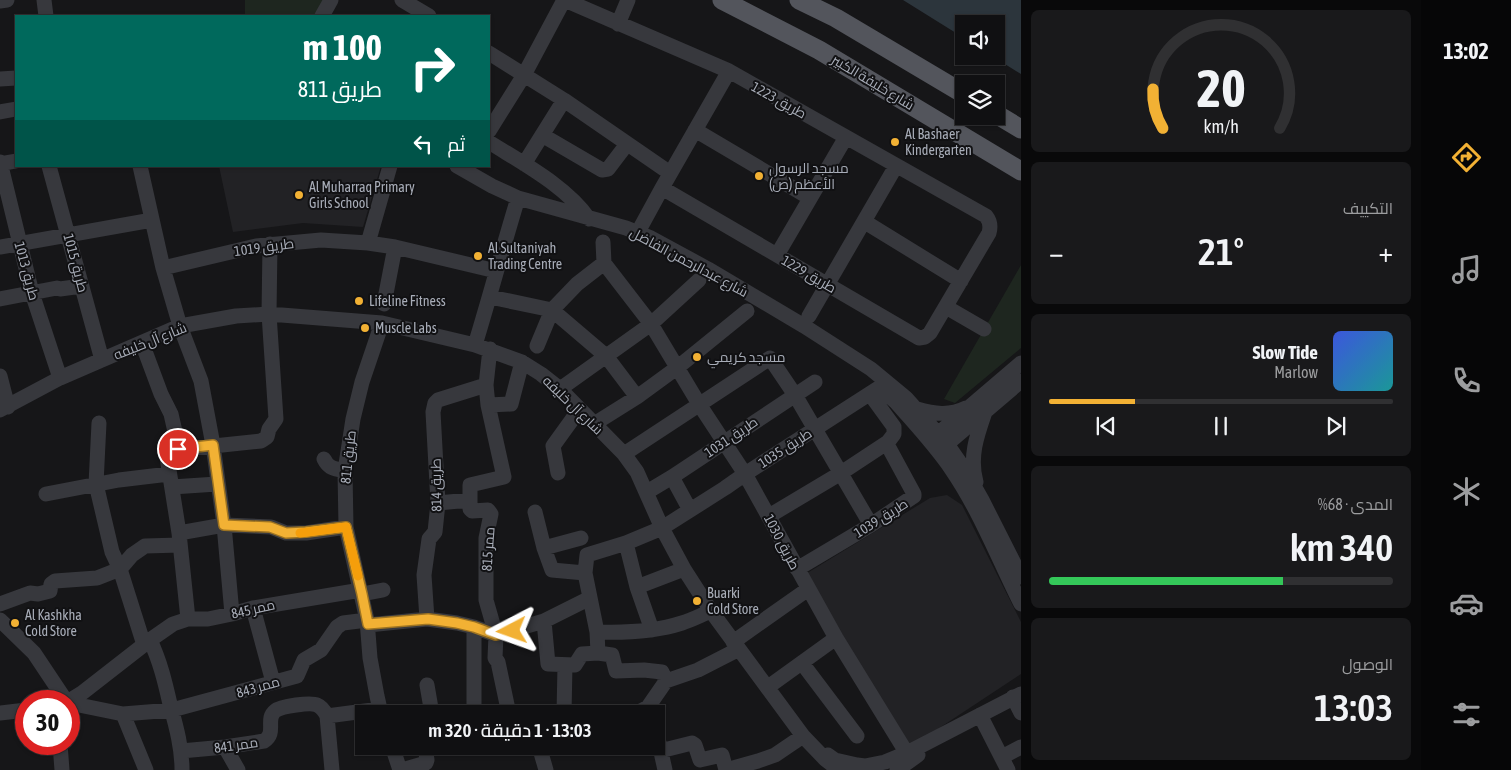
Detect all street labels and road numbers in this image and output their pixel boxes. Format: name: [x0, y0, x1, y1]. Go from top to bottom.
street label: شارع خليفة الكبير: [827, 51, 917, 114]
street label: طريق 1223: [748, 78, 809, 122]
street label: شارع عبدالرحمن الفاضل: [627, 224, 751, 301]
street label: طريق 1015: [60, 232, 92, 294]
street label: طريق 1019: [233, 235, 295, 260]
street label: طريق 1013: [11, 240, 43, 302]
street label: طريق 1229: [778, 252, 839, 297]
street label: شارع آل خليفه: [111, 319, 189, 364]
street label: شارع آل خليفه: [539, 372, 606, 438]
street label: طريق 1031: [702, 414, 761, 461]
street label: طريق 1035: [755, 425, 815, 472]
street label: طريق 811: [337, 429, 360, 485]
street label: طريق 814: [428, 458, 445, 512]
street label: طريق 1039: [851, 495, 911, 542]
street label: طريق 1030: [760, 512, 803, 573]
street label: ممر 815: [478, 526, 498, 572]
street label: ممر 845: [230, 596, 276, 622]
street label: ممر 843: [234, 673, 282, 701]
street label: ممر 841: [213, 734, 259, 756]

